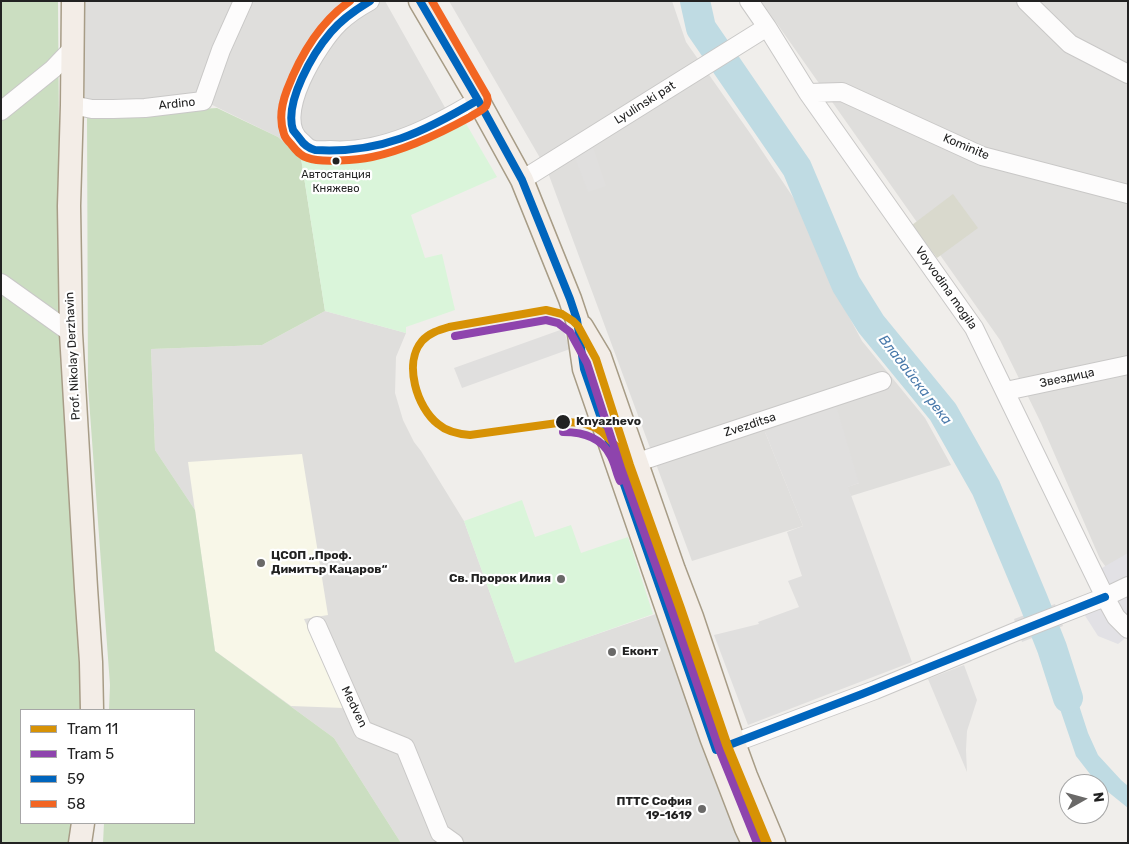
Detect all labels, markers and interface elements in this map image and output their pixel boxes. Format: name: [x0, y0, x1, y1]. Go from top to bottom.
street label: Lyulinski pat: [612, 79, 678, 127]
street label: Ardino: [158, 95, 196, 113]
street label: Kominite: [941, 131, 991, 163]
marker: Автостанция Княжево: [331, 156, 341, 166]
place label: Автостанция Княжево: [301, 168, 371, 194]
street label: Voyvodina mogila: [912, 244, 980, 332]
street label: Prof. Nikolay Derzhavin: [62, 292, 84, 420]
water label: Владайска река: [875, 332, 955, 428]
street label: Звездица: [1038, 365, 1096, 391]
street label: Zvezditsa: [722, 410, 778, 440]
marker: Knyazhevo: [554, 413, 572, 431]
place label: Knyazhevo: [576, 415, 641, 429]
place label: ЦСОП „Проф. Димитър Кацаров“: [271, 549, 387, 577]
marker: ЦСОП „Проф. Димитър Кацаров“: [255, 557, 267, 569]
place label: Св. Пророк Илия: [449, 572, 551, 586]
marker: Св. Пророк Илия: [555, 573, 567, 585]
place label: Еконт: [622, 645, 658, 659]
marker: Еконт: [606, 646, 618, 658]
street label: Medven: [338, 684, 370, 730]
legend: [20, 709, 195, 824]
text: Tram 11: [67, 720, 118, 738]
text: Tram 5: [67, 745, 114, 763]
text: 59: [67, 770, 85, 788]
north arrow: [1059, 774, 1109, 824]
text: N: [1089, 791, 1107, 803]
text: 58: [67, 795, 85, 813]
place label: ПТТС София 19-1619: [617, 795, 692, 823]
marker: ПТТС София 19-1619: [696, 803, 708, 815]

